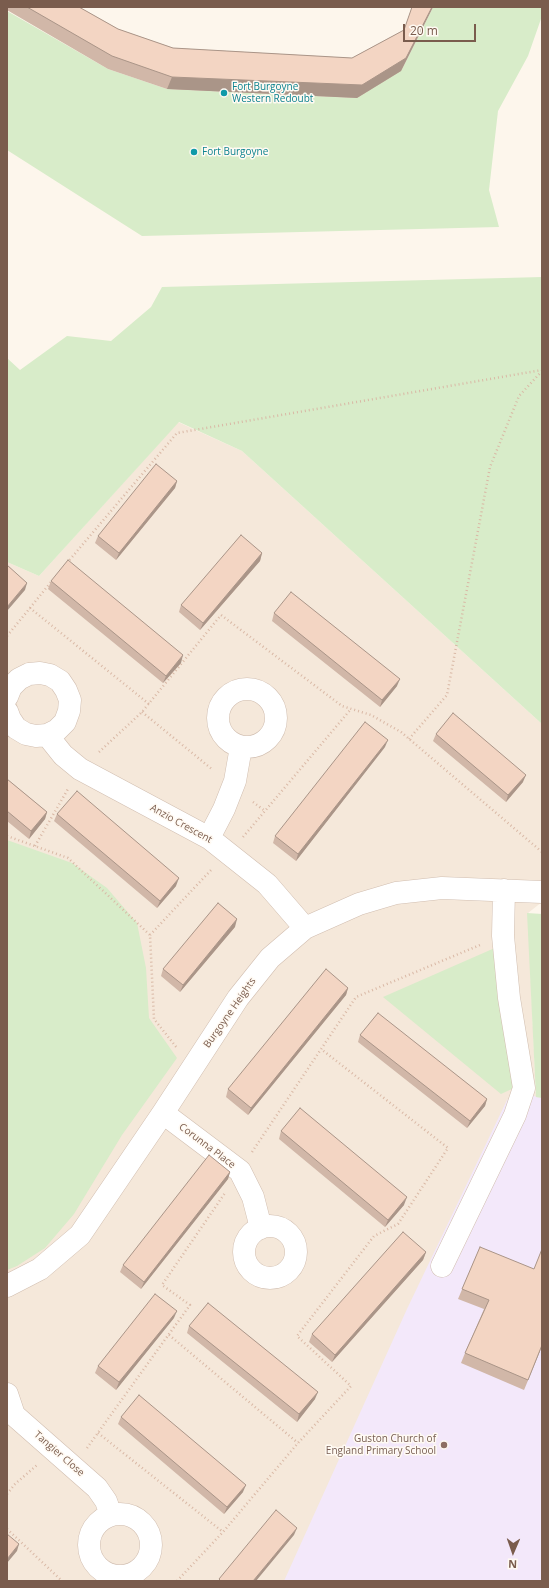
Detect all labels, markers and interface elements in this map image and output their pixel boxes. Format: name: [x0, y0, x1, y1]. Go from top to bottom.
scale bar: [405, 16, 478, 42]
text: 20 m: [410, 22, 438, 39]
place label: Fort Burgoyne Western Redoubt: [232, 81, 313, 104]
marker: Fort Burgoyne Western Redoubt: [219, 88, 229, 98]
place label: Fort Burgoyne: [202, 146, 268, 158]
marker: Fort Burgoyne: [189, 147, 199, 157]
street label: Anzio Crescent: [148, 802, 214, 846]
street label: Burgoyne Heights: [201, 976, 259, 1050]
street label: Corunna Place: [176, 1121, 238, 1171]
street label: Tangier Close: [31, 1429, 87, 1479]
place label: Guston Church of England Primary School: [326, 1433, 436, 1456]
marker: Guston Church of England Primary School: [439, 1440, 449, 1450]
north arrow: [493, 1532, 533, 1572]
text: N: [508, 1557, 517, 1572]

